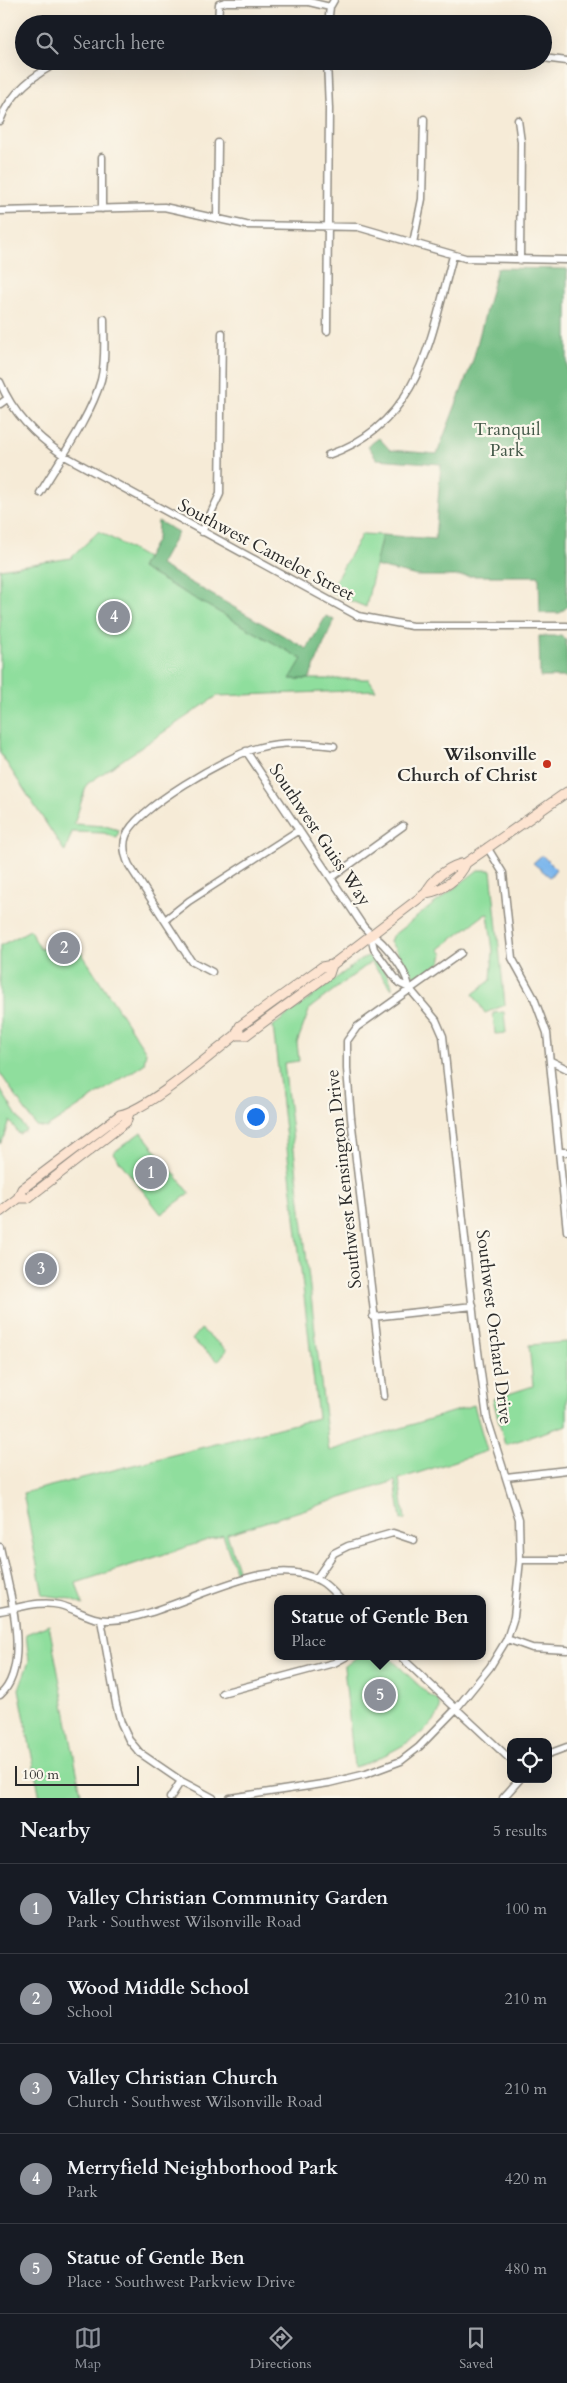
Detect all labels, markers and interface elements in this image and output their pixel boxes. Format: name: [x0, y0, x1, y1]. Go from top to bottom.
search box: [15, 15, 552, 70]
icon: search: [33, 29, 61, 57]
text: Search here: [73, 30, 165, 56]
park label: Tranquil Park: [474, 417, 541, 463]
street label: Southwest Camelot Street: [173, 493, 359, 607]
pin: 4: [98, 598, 130, 636]
place label: Wilsonville Church of Christ: [397, 742, 538, 788]
marker: Wilsonville Church of Christ: [541, 758, 553, 770]
street label: Southwest Guiss Way: [263, 759, 377, 911]
pin: 2: [48, 929, 80, 967]
street label: Southwest Kensington Drive: [320, 1068, 368, 1290]
your location: [243, 1104, 269, 1130]
pin: 1: [135, 1154, 167, 1192]
street label: Southwest Orchard Drive: [470, 1228, 518, 1426]
pin: 3: [25, 1250, 57, 1288]
popup: [274, 1595, 486, 1660]
text: Statue of Gentle Ben: [291, 1604, 469, 1630]
text: Place: [291, 1630, 326, 1652]
pin: 5: [364, 1676, 396, 1714]
map controls: [507, 1738, 552, 1783]
button: locate: [507, 1738, 552, 1783]
scale bar: [15, 1763, 139, 1786]
text: 100 m: [22, 1765, 59, 1784]
text: Nearby: [20, 1816, 91, 1845]
text: 5 results: [493, 1820, 547, 1842]
text: Valley Christian Community Garden: [67, 1885, 388, 1911]
text: 1: [32, 1898, 40, 1920]
text: 100 m: [505, 1898, 547, 1920]
text: Park · Southwest Wilsonville Road: [67, 1911, 301, 1933]
text: Wood Middle School: [67, 1975, 249, 2001]
text: 2: [32, 1988, 40, 2010]
text: 210 m: [505, 1988, 547, 2010]
text: School: [67, 2001, 112, 2023]
text: Valley Christian Church: [67, 2065, 278, 2091]
text: 3: [32, 2078, 40, 2100]
text: 210 m: [505, 2078, 547, 2100]
text: Church · Southwest Wilsonville Road: [67, 2091, 322, 2113]
text: Merryfield Neighborhood Park: [67, 2155, 338, 2181]
text: 4: [32, 2168, 40, 2190]
text: 420 m: [505, 2168, 547, 2190]
text: Park: [67, 2181, 98, 2203]
text: Statue of Gentle Ben: [67, 2245, 245, 2271]
text: 5: [32, 2258, 40, 2280]
text: 480 m: [505, 2258, 547, 2280]
text: Place · Southwest Parkview Drive: [67, 2271, 295, 2293]
tab: Map: [74, 2324, 102, 2373]
tab: Directions: [250, 2324, 311, 2373]
tab: Saved: [459, 2324, 493, 2373]

